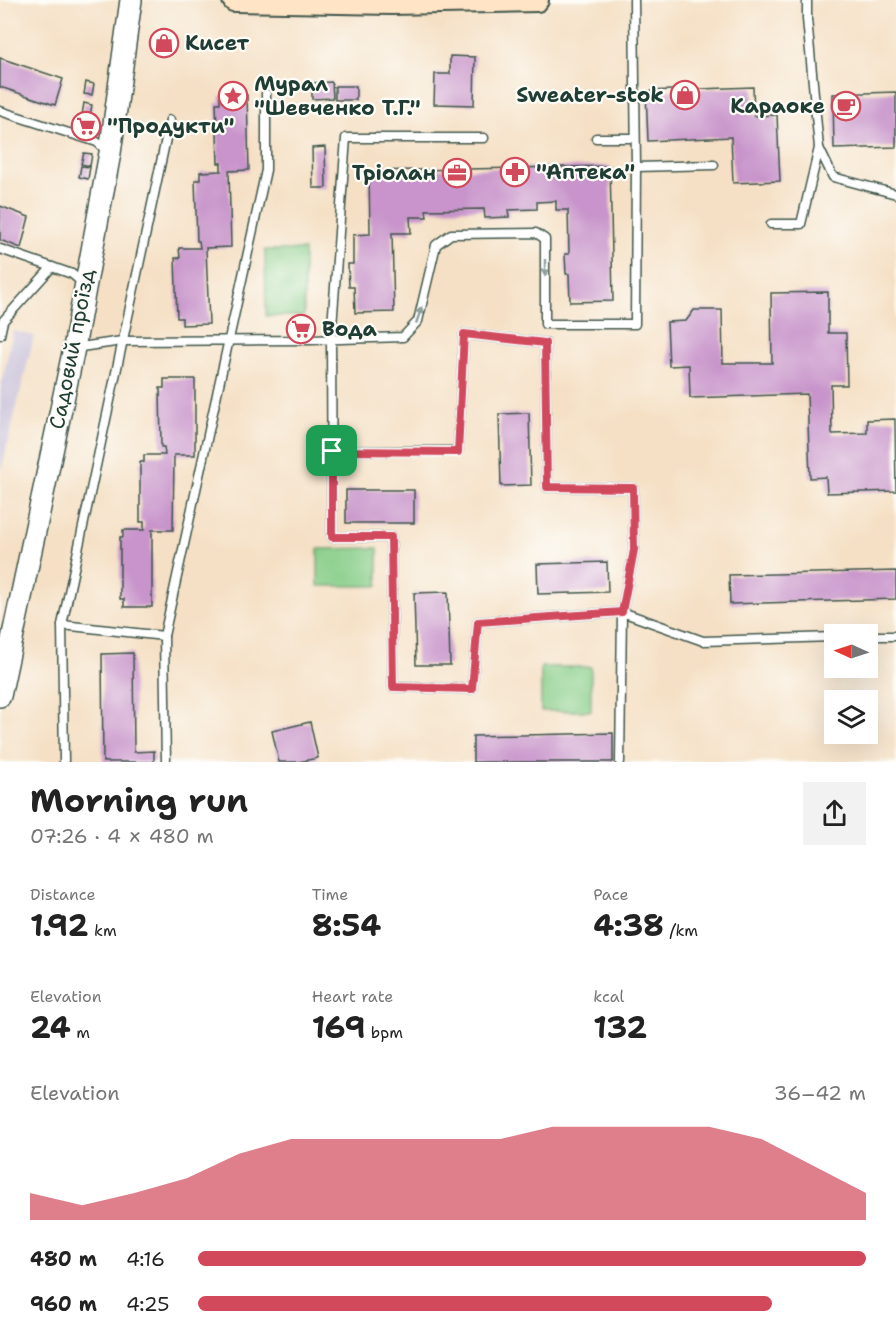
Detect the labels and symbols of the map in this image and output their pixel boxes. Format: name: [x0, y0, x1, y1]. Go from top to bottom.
shop icon: Кисет: [148, 27, 180, 59]
place label: Кисет: [185, 29, 250, 57]
place label: Мурал "Шевченко Т.Г.": [254, 70, 421, 122]
shop icon: Sweater-stok: [669, 79, 701, 111]
place icon: Мурал "Шевченко Т.Г.": [217, 80, 249, 112]
place label: Sweater-stok: [516, 81, 664, 109]
cafe icon: Караоке: [830, 90, 862, 122]
place label: Караоке: [730, 92, 825, 120]
supermarket icon: "Продукти": [70, 110, 102, 142]
place label: "Продукти": [107, 112, 235, 140]
pharmacy icon: "Аптека": [499, 156, 531, 188]
office icon: Тріолан: [441, 157, 473, 189]
place label: "Аптека": [536, 158, 635, 186]
place label: Тріолан: [352, 159, 436, 187]
one-way arrow: [540, 259, 550, 278]
street label: Садовий проїзд: [43, 266, 101, 432]
one-way arrow: [414, 306, 424, 324]
supermarket icon: Вода: [285, 313, 317, 345]
place label: Вода: [322, 315, 377, 343]
pin: [306, 425, 357, 476]
north arrow: [824, 624, 878, 678]

